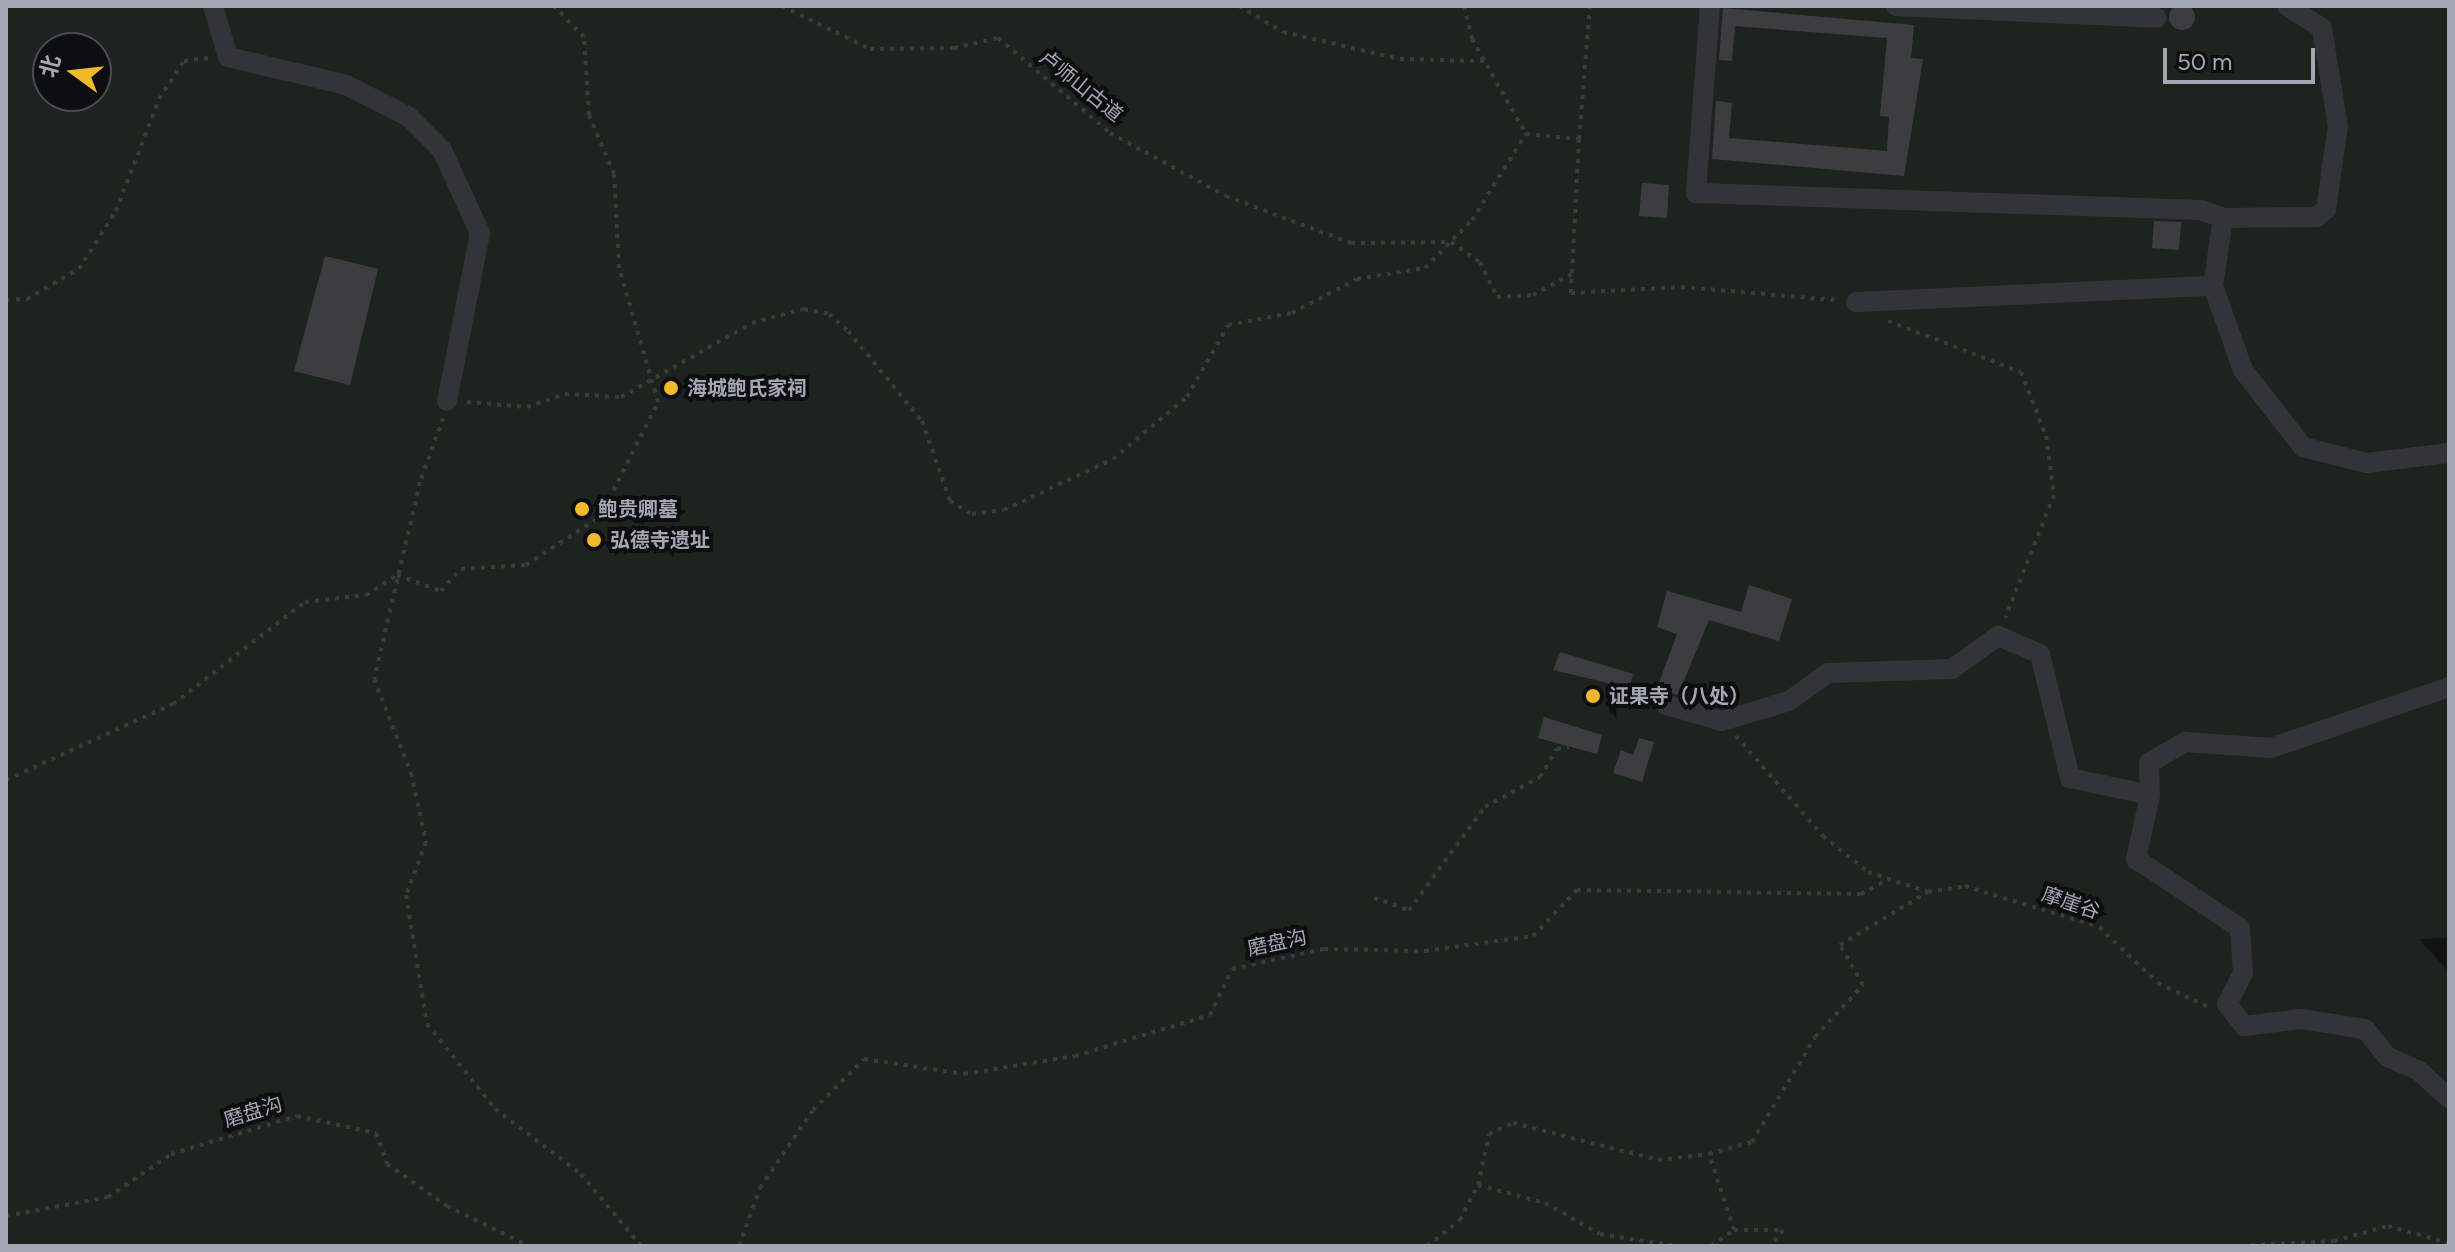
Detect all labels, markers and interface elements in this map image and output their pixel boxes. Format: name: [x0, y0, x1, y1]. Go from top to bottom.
north arrow: [32, 32, 112, 112]
scale bar: [2167, 32, 2319, 82]
street label: 卢师山古道: [1035, 45, 1127, 127]
text: 50 m: [2177, 47, 2233, 76]
text: 北: [34, 52, 66, 80]
place label: 海城鲍氏家祠: [687, 376, 807, 400]
marker: 海城鲍氏家祠: [662, 379, 680, 397]
place label: 鲍贵卿墓: [598, 497, 678, 521]
marker: 鲍贵卿墓: [573, 500, 591, 518]
place label: 弘德寺遗址: [610, 528, 710, 552]
marker: 弘德寺遗址: [585, 531, 603, 549]
place label: 证果寺（八处）: [1609, 684, 1749, 708]
marker: 证果寺（八处）: [1584, 687, 1602, 705]
street label: 摩崖谷: [2039, 882, 2103, 924]
street label: 磨盘沟: [1245, 925, 1309, 961]
street label: 磨盘沟: [221, 1092, 285, 1132]

